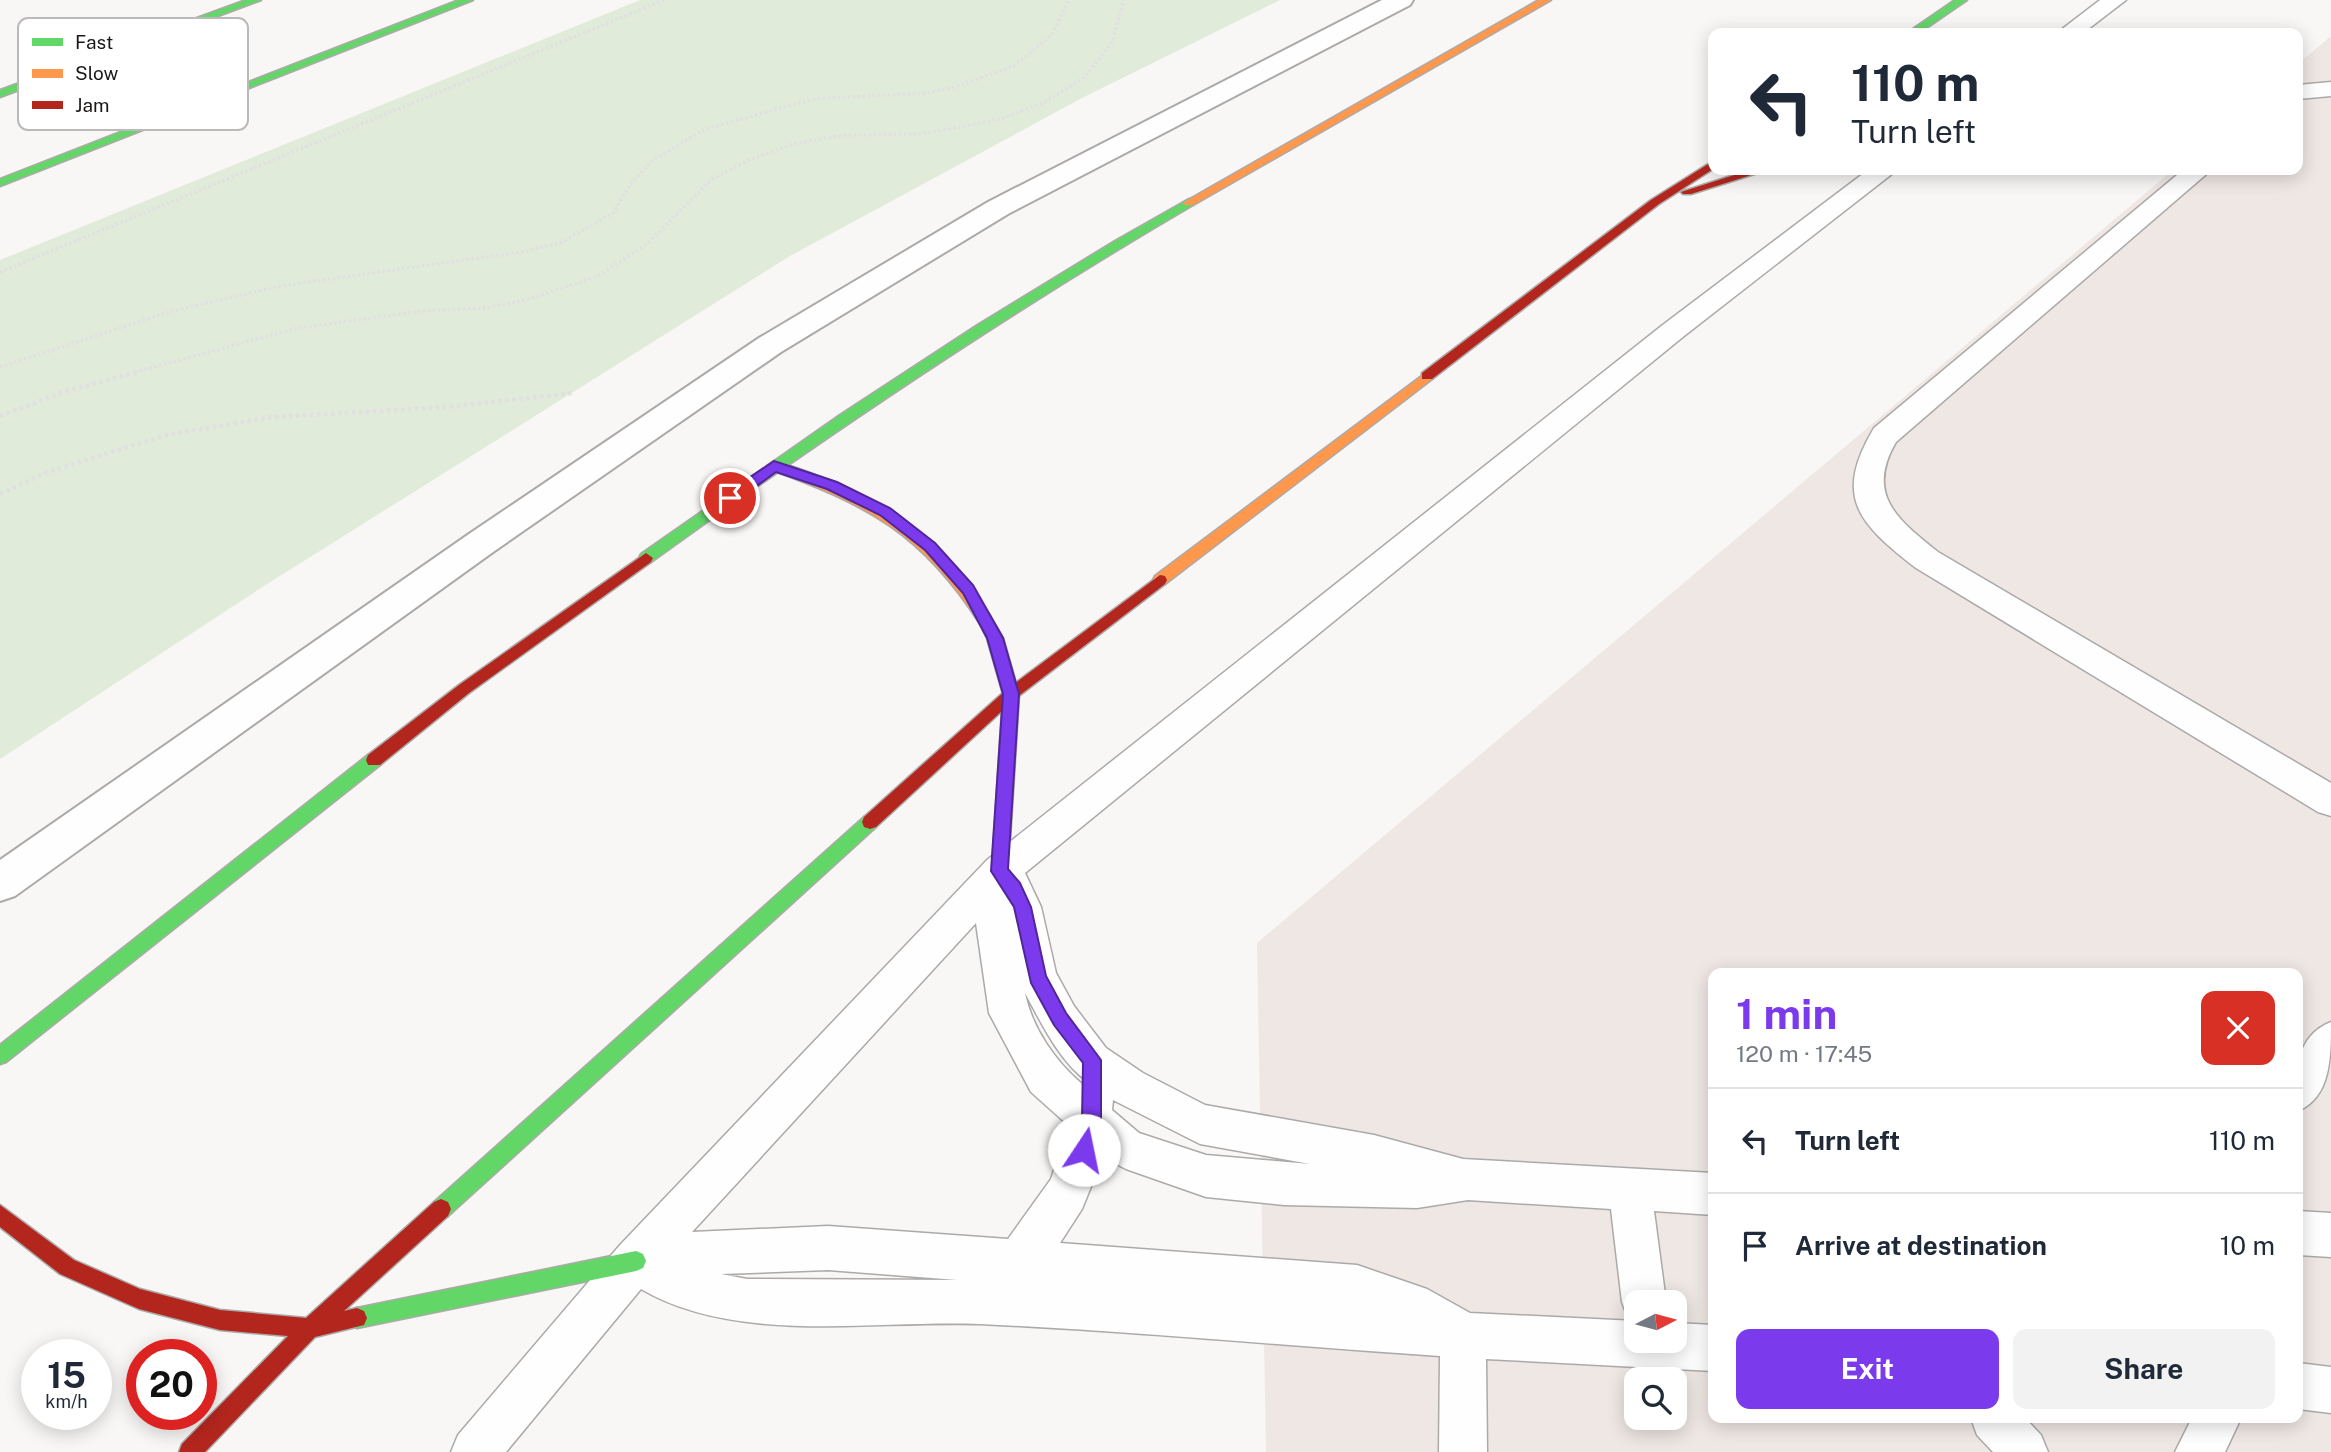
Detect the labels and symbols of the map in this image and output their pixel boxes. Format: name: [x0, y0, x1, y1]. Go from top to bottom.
legend: [18, 18, 248, 130]
text: Fast: [75, 31, 113, 53]
text: Slow: [75, 62, 119, 84]
text: Jam: [75, 94, 109, 116]
pin: [700, 468, 760, 528]
position arrow: [1047, 1113, 1121, 1187]
north arrow: [1624, 1290, 1687, 1353]
speed limit sign: 20: [126, 1339, 217, 1430]

